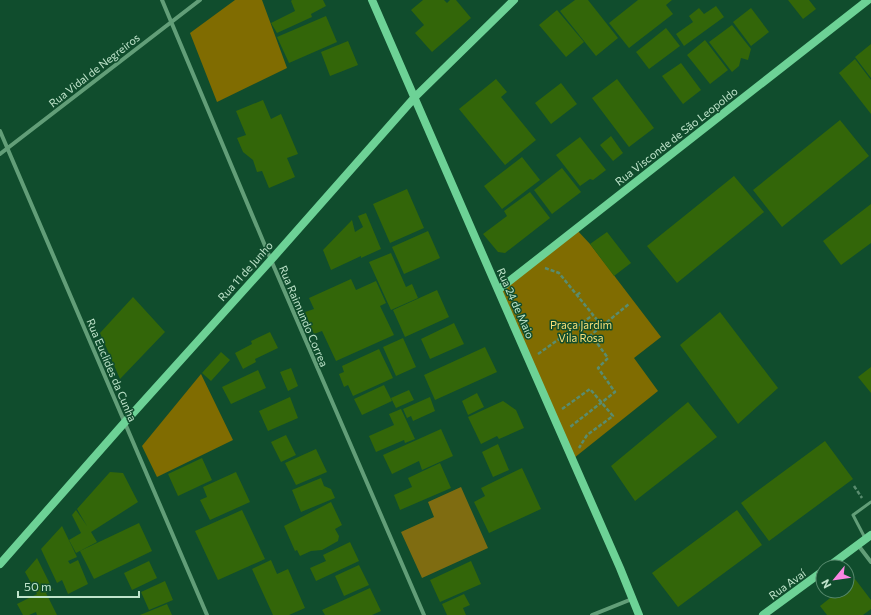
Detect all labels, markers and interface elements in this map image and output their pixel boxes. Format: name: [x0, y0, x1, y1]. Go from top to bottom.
street label: Rua Vidal de Negreiros: [46, 31, 142, 109]
street label: Rua Visconde de São Leopoldo: [612, 84, 740, 188]
street label: Rua 11 de Junho: [215, 238, 276, 304]
street label: Rua Raimundo Correa: [277, 263, 331, 369]
street label: Rua 24 de Maio: [495, 266, 538, 341]
street label: Rua Euclides da Cunha: [84, 317, 140, 423]
park label: Praça Jardim Vila Rosa: [550, 318, 612, 344]
north arrow: [815, 559, 855, 599]
street label: Rua Avaí: [766, 566, 809, 602]
scale bar: [18, 573, 139, 599]
text: N: [818, 577, 834, 591]
text: 50 m: [24, 579, 52, 593]

